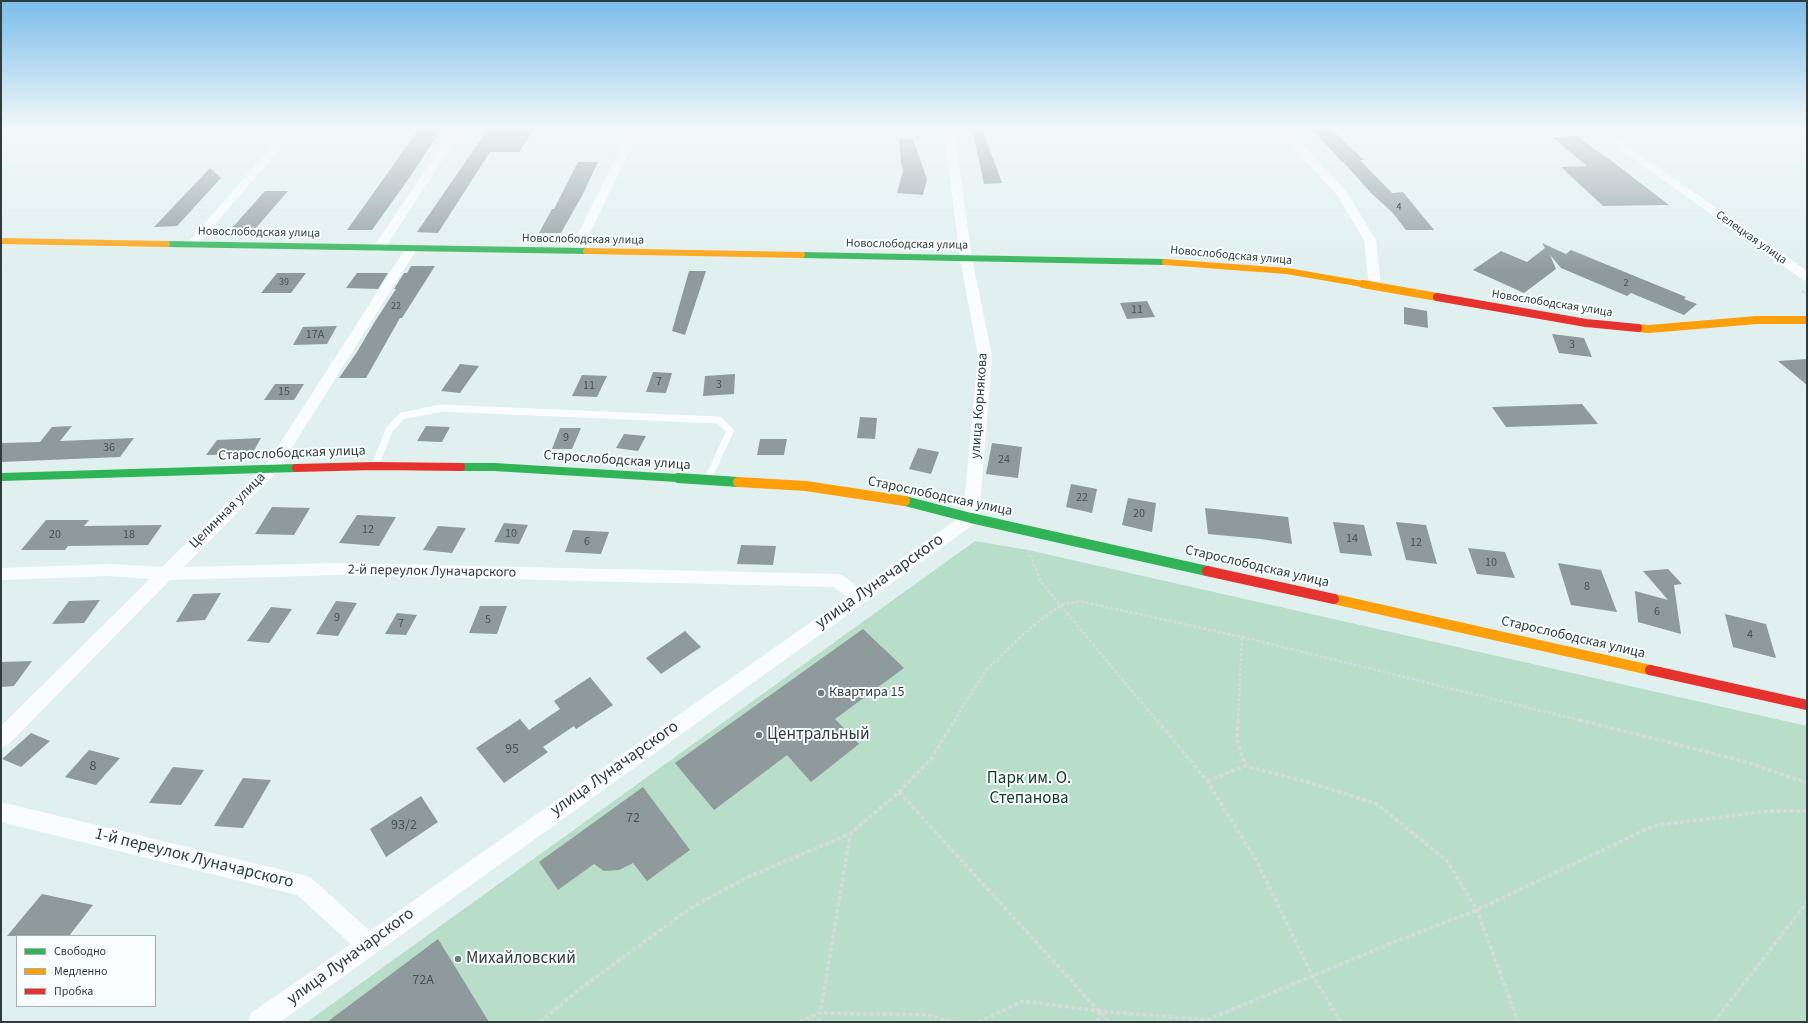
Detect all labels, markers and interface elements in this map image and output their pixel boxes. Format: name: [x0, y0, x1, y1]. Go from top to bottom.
house number: 4: [1397, 202, 1401, 214]
street label: Селецкая улица: [1713, 208, 1789, 268]
street label: Новослободская улица: [198, 225, 320, 241]
street label: Новослободская улица: [522, 232, 644, 248]
street label: Новослободская улица: [846, 237, 968, 253]
street label: Новослободская улица: [1169, 244, 1293, 268]
house number: 39: [279, 277, 289, 289]
house number: 2: [1624, 278, 1628, 290]
street label: Новослободская улица: [1491, 287, 1613, 321]
house number: 22: [391, 301, 401, 313]
house number: 11: [1131, 303, 1143, 317]
house number: 17А: [306, 328, 324, 342]
house number: 3: [1569, 338, 1575, 352]
street label: улица Корнякова: [968, 352, 992, 460]
house number: 7: [656, 375, 662, 389]
house number: 3: [716, 378, 722, 392]
house number: 11: [583, 379, 595, 393]
house number: 15: [278, 385, 290, 399]
house number: 9: [563, 431, 569, 445]
house number: 36: [103, 441, 115, 455]
street label: Старослободская улица: [218, 443, 366, 465]
street label: Старослободская улица: [543, 447, 691, 475]
house number: 24: [998, 453, 1010, 467]
street label: Целинная улица: [186, 469, 270, 553]
street label: Старослободская улица: [866, 473, 1014, 521]
house number: 22: [1076, 491, 1088, 505]
house number: 20: [1133, 507, 1145, 521]
house number: 12: [362, 523, 374, 537]
house number: 10: [505, 527, 517, 541]
house number: 20: [49, 528, 61, 542]
house number: 18: [123, 528, 135, 542]
street label: улица Луначарского: [812, 530, 948, 634]
house number: 14: [1346, 532, 1358, 546]
house number: 6: [584, 535, 590, 549]
house number: 12: [1410, 536, 1422, 550]
street label: Старослободская улица: [1183, 542, 1331, 592]
house number: 10: [1485, 556, 1497, 570]
street label: 2-й переулок Луначарского: [348, 562, 516, 582]
house number: 8: [1584, 580, 1590, 594]
house number: 6: [1654, 605, 1660, 619]
house number: 9: [334, 611, 340, 625]
house number: 5: [485, 613, 491, 627]
street label: Старослободская улица: [1499, 613, 1647, 663]
house number: 7: [398, 617, 404, 631]
house number: 4: [1747, 628, 1753, 642]
place label: Квартира 15: [829, 685, 904, 701]
marker: Квартира 15: [816, 688, 826, 698]
street label: улица Луначарского: [547, 717, 683, 821]
place label: Центральный: [767, 725, 870, 745]
marker: Центральный: [754, 730, 764, 740]
house number: 95: [505, 742, 519, 758]
house number: 8: [90, 759, 96, 775]
park label: Парк им. О. Степанова: [987, 769, 1071, 809]
house number: 72: [626, 811, 640, 827]
house number: 93/2: [391, 818, 417, 834]
street label: 1-й переулок Луначарского: [92, 824, 296, 894]
street label: улица Луначарского: [284, 904, 418, 1010]
legend: [16, 935, 156, 1007]
text: Свободно: [54, 943, 106, 960]
place label: Михайловский: [466, 949, 576, 969]
marker: Михайловский: [453, 954, 463, 964]
text: Медленно: [54, 963, 108, 980]
house number: 72А: [412, 973, 434, 989]
text: Пробка: [54, 983, 93, 1000]

